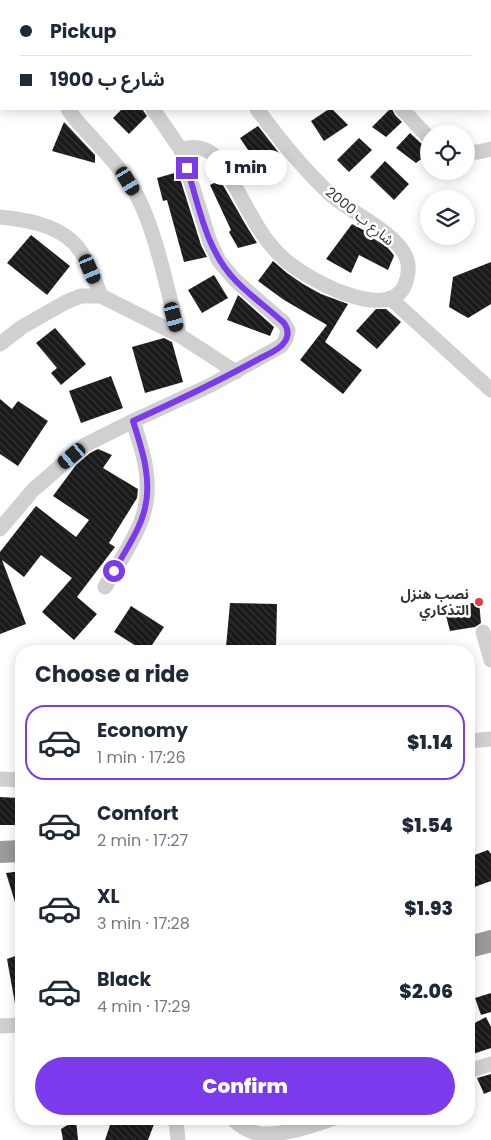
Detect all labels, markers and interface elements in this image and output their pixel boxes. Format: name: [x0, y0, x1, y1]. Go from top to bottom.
text: Pickup: [50, 18, 116, 45]
text: شارع ب 1900: [50, 66, 165, 93]
map controls: [420, 125, 475, 245]
button: locate: [420, 125, 475, 180]
callout: 1 min: [204, 150, 287, 186]
text: 1 min: [225, 156, 267, 179]
route end: [176, 157, 198, 179]
car: [113, 164, 142, 198]
street label: شارع ب 2000: [321, 182, 399, 251]
button: layers: [420, 190, 475, 245]
car: [77, 252, 102, 286]
car: [162, 301, 185, 333]
car: [55, 441, 88, 471]
route start: [103, 560, 125, 582]
place label: نصب هنزل التذكاري: [401, 584, 469, 621]
marker: نصب هنزل التذكاري: [473, 596, 485, 608]
text: Choose a ride: [35, 659, 189, 690]
text: Economy: [97, 717, 188, 744]
icon: car: [37, 720, 82, 765]
text: $1.14: [407, 729, 453, 756]
text: 1 min · 17:26: [97, 746, 186, 769]
text: Comfort: [97, 800, 179, 827]
icon: car: [37, 803, 82, 848]
text: $1.54: [402, 812, 453, 839]
text: 2 min · 17:27: [97, 829, 188, 852]
text: XL: [97, 883, 120, 910]
icon: car: [37, 886, 82, 931]
text: $1.93: [404, 895, 453, 922]
text: 3 min · 17:28: [97, 912, 190, 935]
text: Black: [97, 966, 151, 993]
icon: car: [37, 969, 82, 1014]
text: $2.06: [399, 978, 453, 1005]
text: 4 min · 17:29: [97, 995, 190, 1018]
button: Confirm: [35, 1057, 455, 1115]

